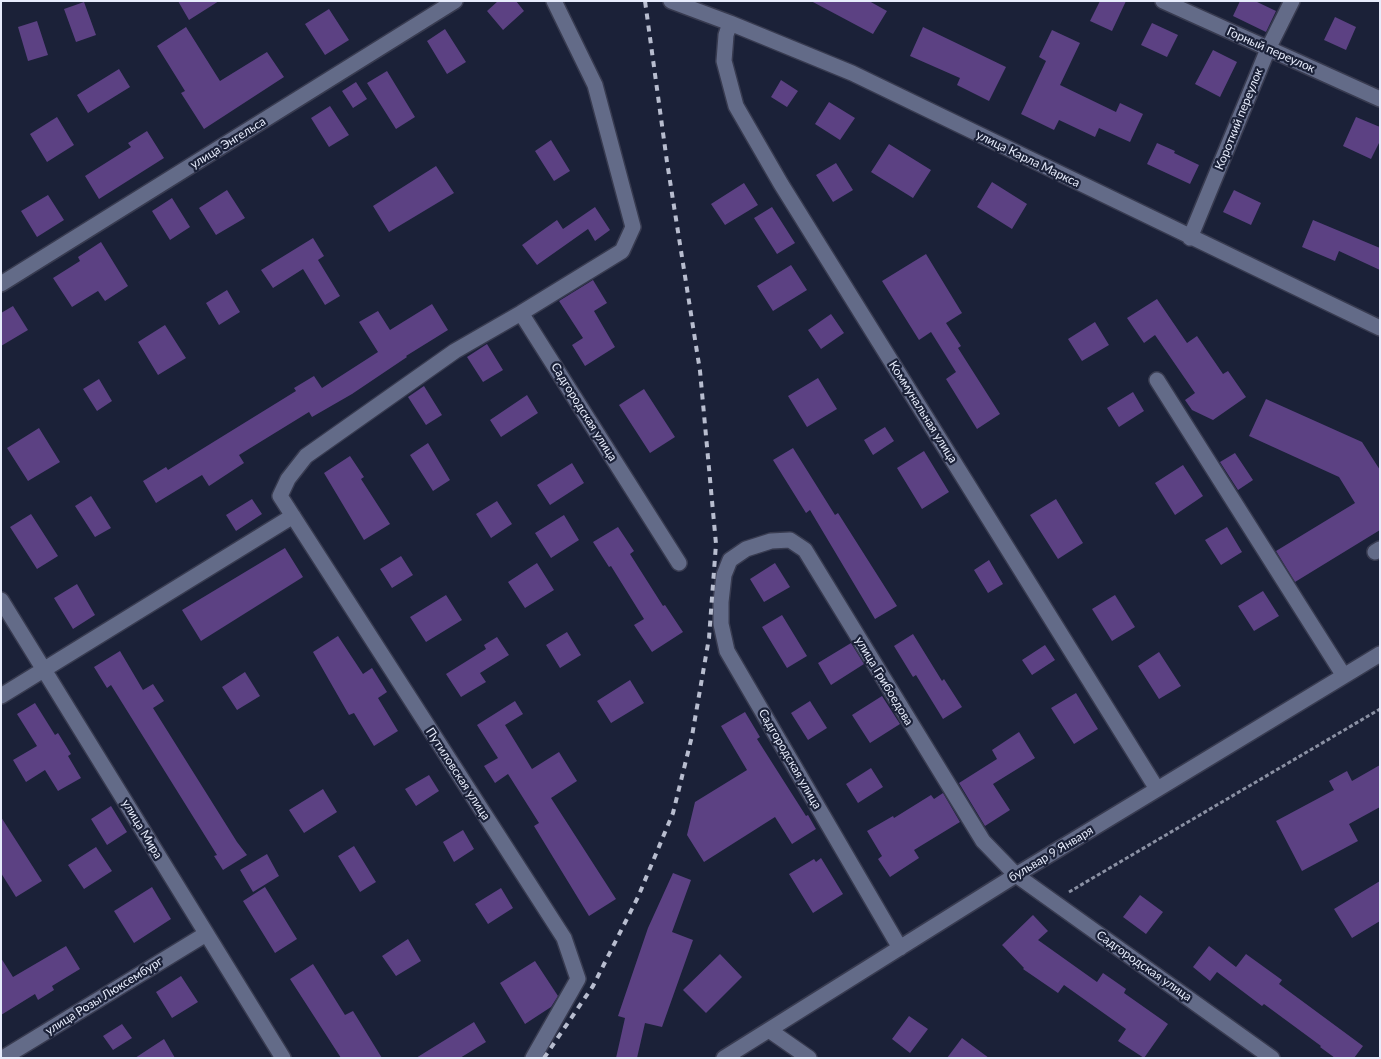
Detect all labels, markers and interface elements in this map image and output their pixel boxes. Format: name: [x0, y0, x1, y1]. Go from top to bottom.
street label: Горный переулок: [1225, 24, 1317, 76]
street label: Короткий переулок: [1212, 66, 1266, 172]
street label: улица Энгельса: [188, 114, 268, 172]
street label: улица Карла Маркса: [974, 128, 1082, 190]
street label: Коммунальная улица: [886, 358, 960, 466]
street label: Садгородская улица: [548, 360, 620, 464]
street label: улица Грибоедова: [852, 634, 916, 728]
street label: Садгородская улица: [755, 706, 825, 812]
street label: Путиловская улица: [423, 725, 493, 823]
street label: улица Мира: [119, 797, 165, 861]
street label: бульвар 9 Января: [1006, 823, 1096, 885]
street label: Садгородская улица: [1094, 928, 1194, 1004]
street label: улица Розы Люксембург: [43, 954, 165, 1038]

